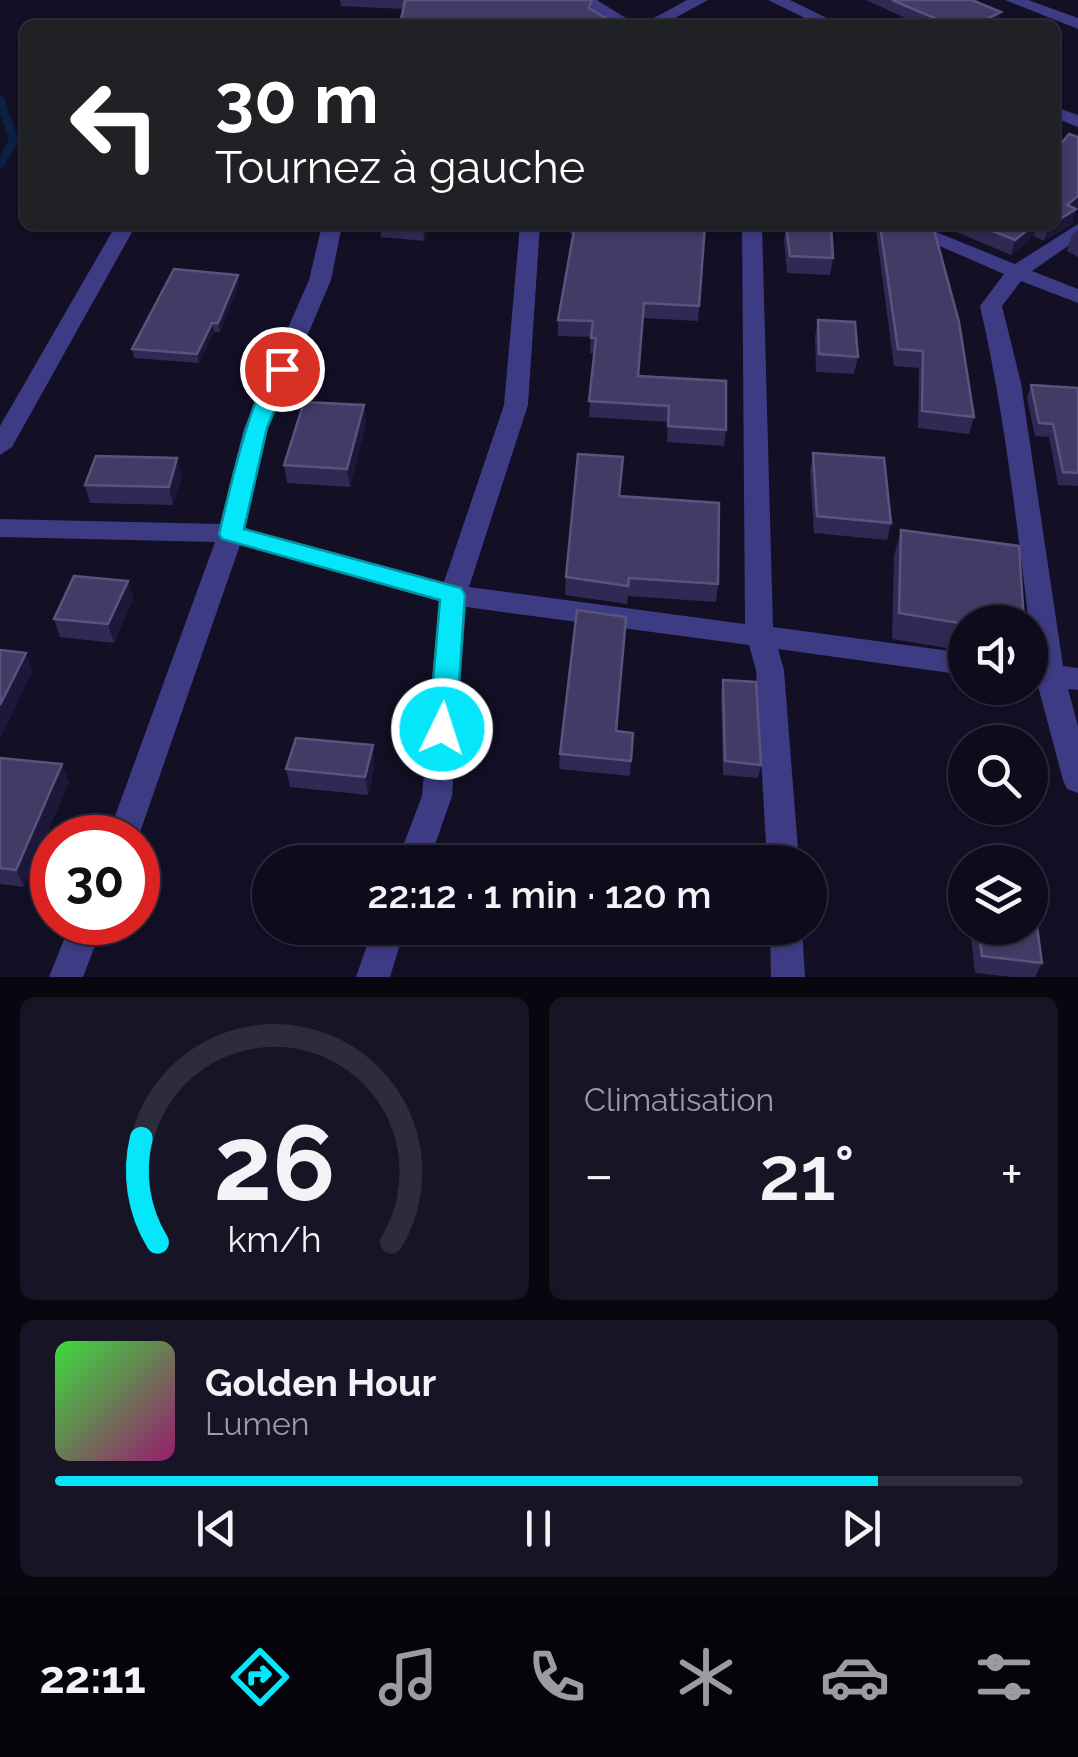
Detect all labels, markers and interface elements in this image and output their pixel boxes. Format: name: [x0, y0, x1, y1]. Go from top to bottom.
text: 30 m: [215, 57, 379, 139]
icon: left: [50, 60, 180, 190]
text: Tournez à gauche: [215, 141, 585, 194]
pin: [240, 327, 325, 412]
icon: arrive: [255, 342, 310, 397]
map controls: [948, 605, 1048, 945]
button: sound: [948, 605, 1048, 705]
position arrow: [390, 677, 494, 781]
button: search: [948, 725, 1048, 825]
speed limit sign: 30: [30, 815, 160, 945]
button: layers: [948, 845, 1048, 945]
text: 22:12 · 1 min · 120 m: [368, 872, 711, 917]
text: Climatisation: [584, 1081, 774, 1118]
text: 26: [214, 1102, 335, 1224]
text: 21°: [759, 1129, 855, 1218]
text: −: [584, 1142, 614, 1207]
text: +: [1000, 1142, 1023, 1207]
text: km/h: [227, 1218, 322, 1260]
text: Golden Hour: [205, 1360, 436, 1405]
text: Lumen: [205, 1405, 309, 1442]
icon: previous: [189, 1501, 244, 1556]
icon: pause: [511, 1501, 566, 1556]
icon: next: [834, 1501, 889, 1556]
icon: directions: [225, 1642, 295, 1712]
icon: music: [373, 1642, 443, 1712]
icon: phone: [522, 1642, 592, 1712]
icon: climate: [671, 1642, 741, 1712]
icon: car: [820, 1642, 890, 1712]
icon: filters: [969, 1642, 1039, 1712]
text: 22:11: [39, 1651, 146, 1704]

